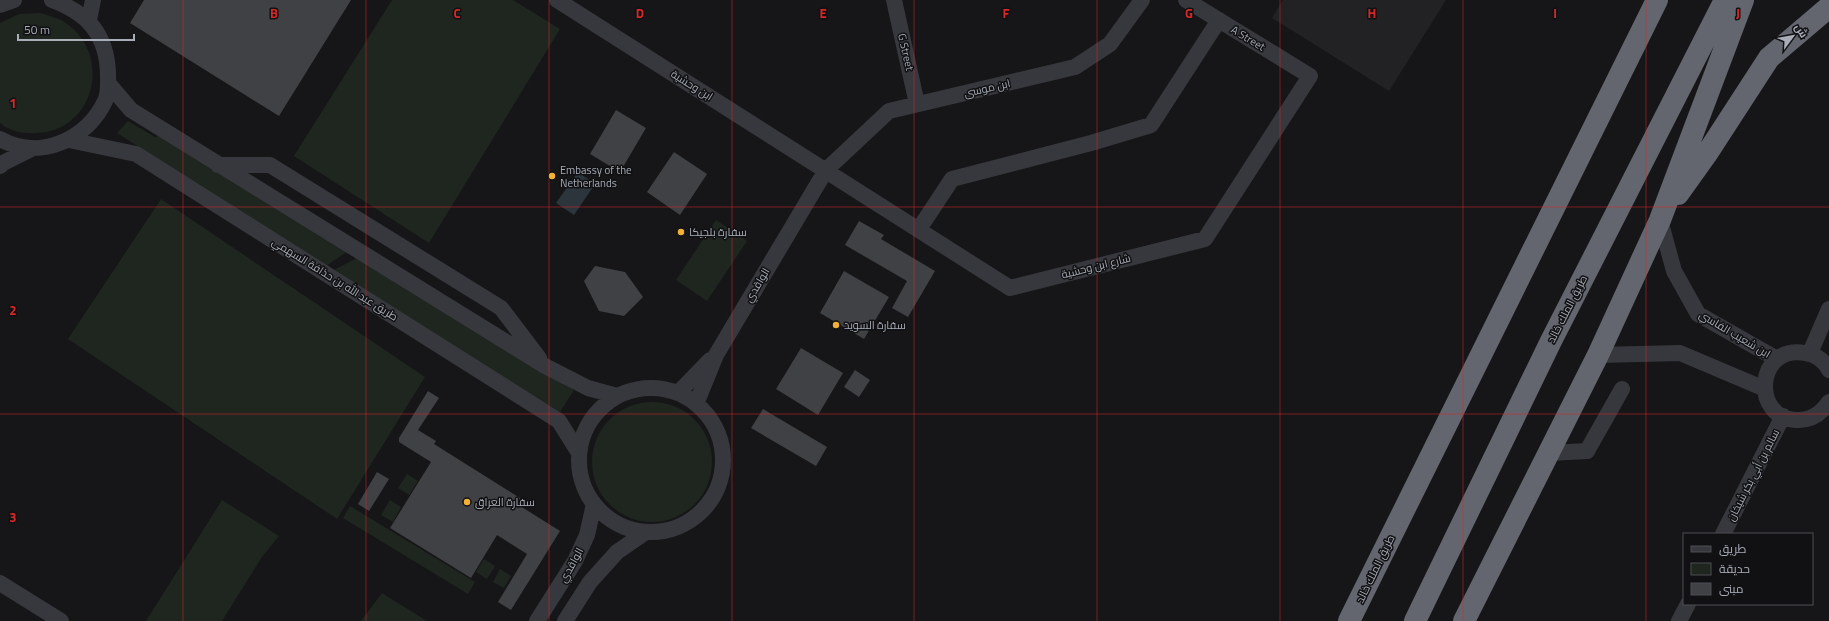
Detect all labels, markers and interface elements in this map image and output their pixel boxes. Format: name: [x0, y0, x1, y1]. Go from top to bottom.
text: B: [270, 3, 278, 23]
text: C: [453, 3, 461, 23]
text: D: [636, 3, 644, 23]
text: E: [819, 3, 827, 23]
text: F: [1003, 3, 1010, 23]
text: G: [1185, 3, 1193, 23]
text: H: [1368, 3, 1376, 23]
text: I: [1553, 3, 1557, 23]
text: J: [1736, 3, 1740, 23]
scale bar: [18, 16, 134, 42]
north arrow: [1773, 16, 1813, 56]
text: 50 m: [24, 20, 50, 39]
text: ش: [1791, 20, 1812, 41]
street label: A Street: [1228, 22, 1268, 55]
street label: G Street: [894, 32, 918, 72]
street label: ابن وحشية: [668, 66, 716, 104]
street label: ابن موسى: [962, 75, 1012, 101]
text: 1: [9, 93, 17, 113]
place label: Embassy of the Netherlands: [560, 162, 632, 191]
marker: Embassy of the Netherlands: [547, 171, 557, 181]
place label: سفارة بلجيكا: [689, 224, 747, 240]
marker: سفارة بلجيكا: [676, 227, 686, 237]
street label: طريق عبد الله بن حذافة السهمي: [268, 234, 401, 325]
street label: شارع ابن وحشية: [1060, 250, 1132, 282]
street label: الواقدي: [740, 265, 774, 306]
street label: طريق الملك خالد: [1543, 272, 1591, 346]
text: 2: [9, 300, 17, 320]
street label: ابن شعيب الفاسي: [1696, 306, 1774, 362]
place label: سفارة السويد: [844, 317, 906, 333]
marker: سفارة السويد: [831, 320, 841, 330]
street label: سالم بن أبي بكر شيخان: [1723, 426, 1784, 524]
place label: سفارة العراق: [475, 494, 535, 510]
marker: سفارة العراق: [462, 497, 472, 507]
text: 3: [9, 507, 17, 527]
street label: طريق الملك خالد: [1352, 532, 1398, 606]
legend: [1683, 533, 1813, 605]
text: طريق: [1719, 539, 1747, 558]
street label: الواقدي: [555, 545, 588, 586]
text: حديقة: [1719, 559, 1750, 578]
text: مبنى: [1719, 579, 1744, 598]

